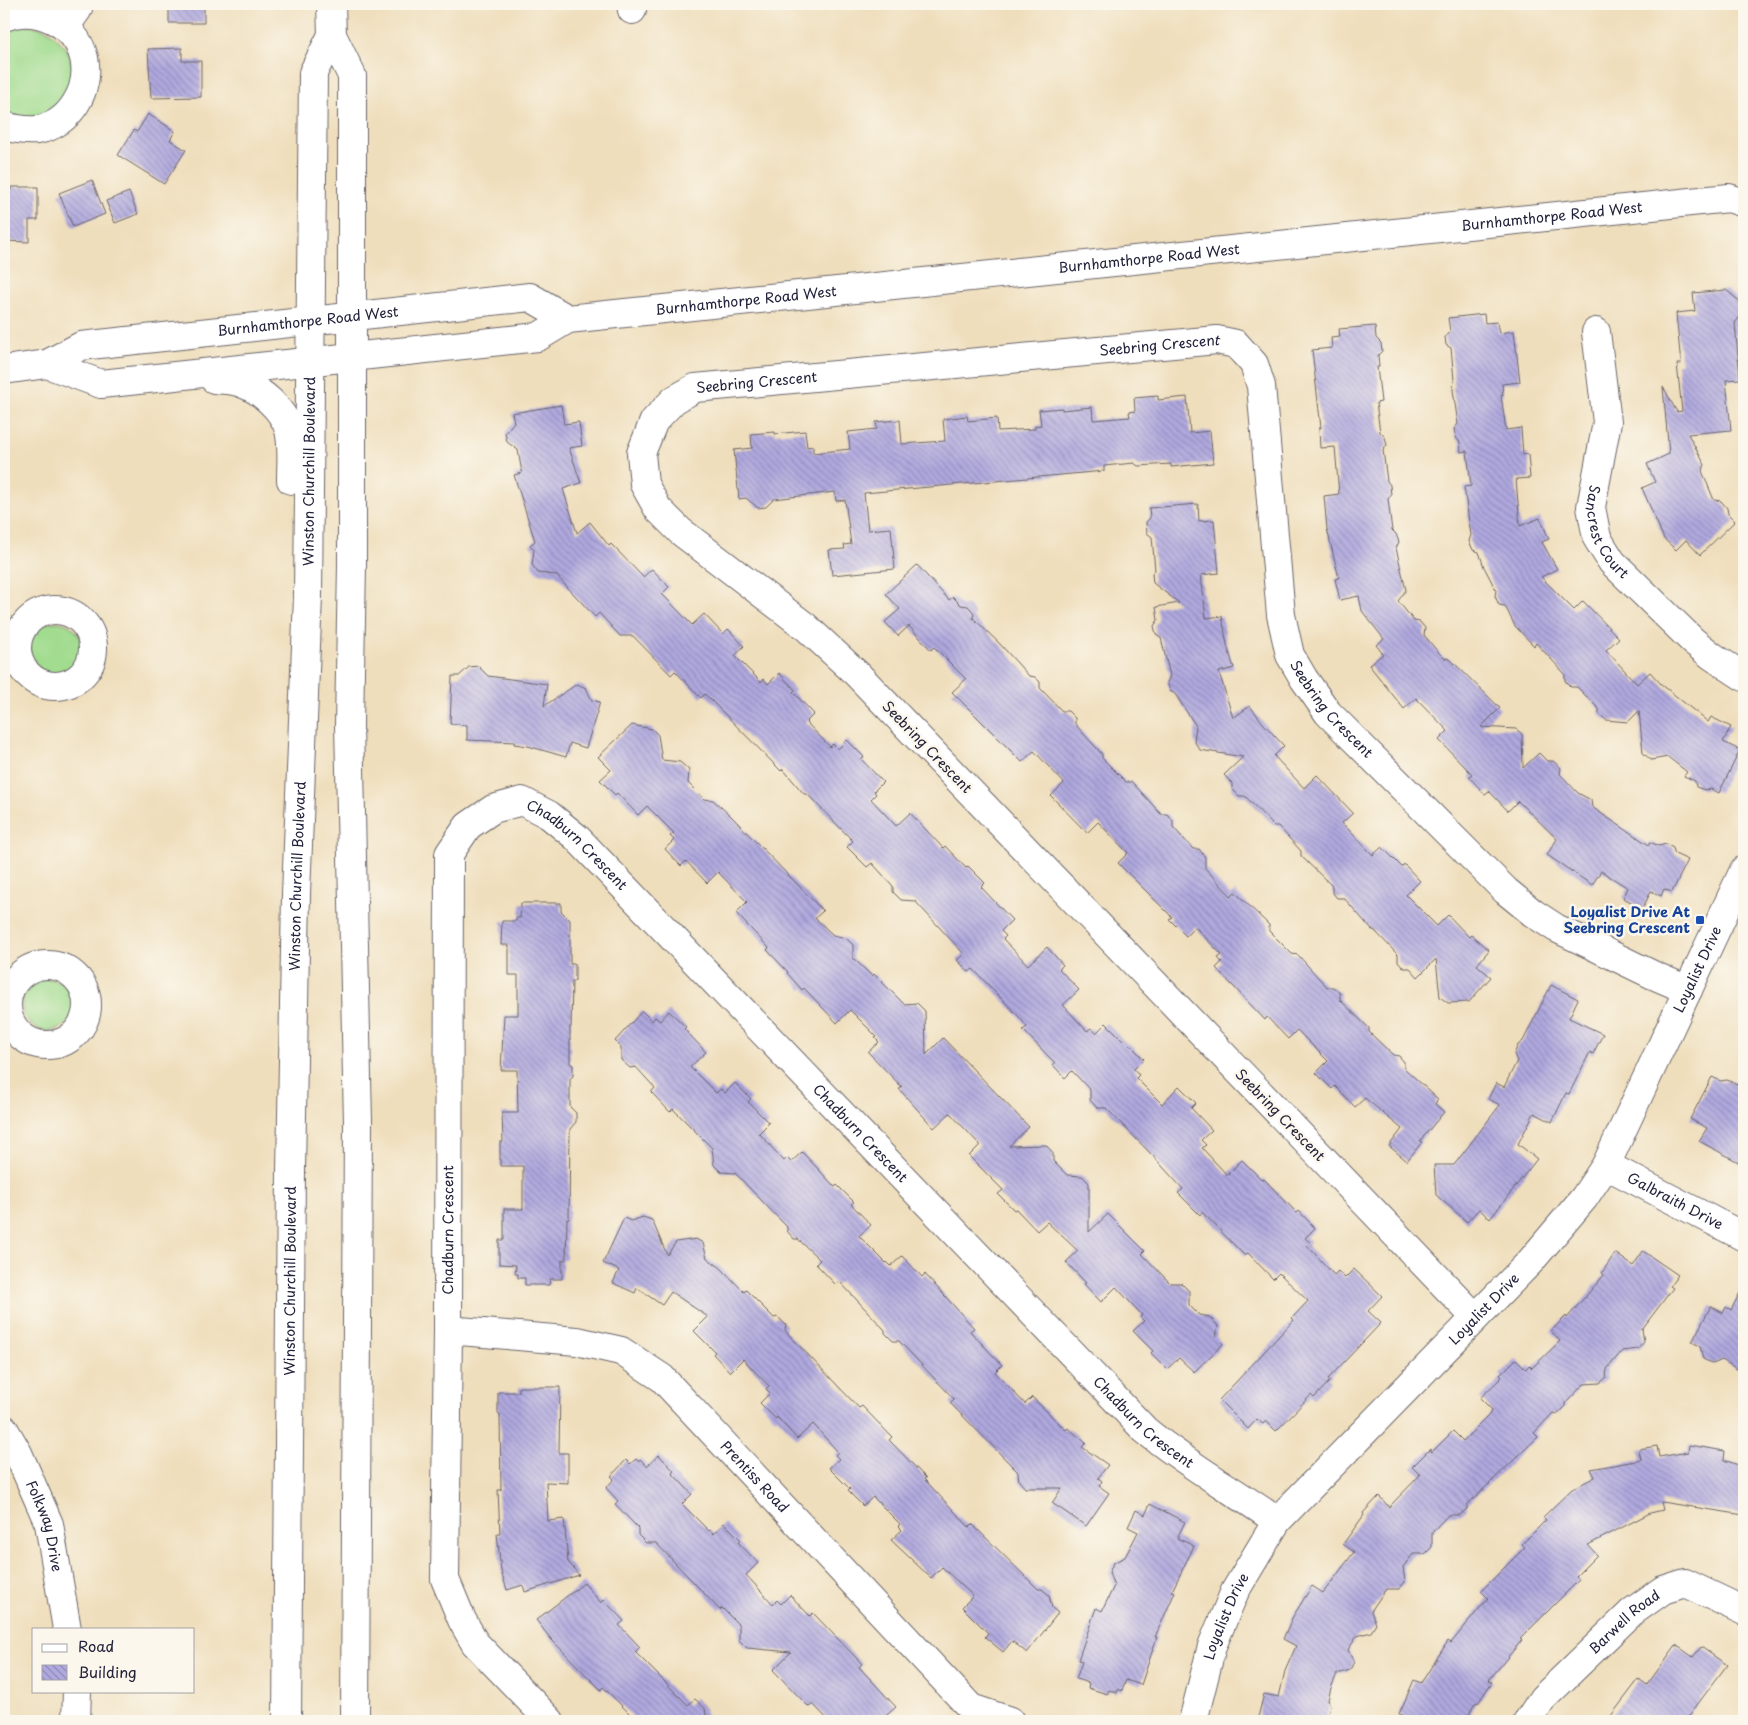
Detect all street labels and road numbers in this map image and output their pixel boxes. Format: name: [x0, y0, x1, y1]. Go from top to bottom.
street label: Burnhamthorpe Road West: [1460, 196, 1644, 236]
street label: Burnhamthorpe Road West: [1057, 238, 1241, 278]
street label: Burnhamthorpe Road West: [654, 280, 838, 320]
street label: Burnhamthorpe Road West: [216, 300, 400, 341]
street label: Seebring Crescent: [1098, 329, 1223, 361]
street label: Seebring Crescent: [695, 366, 818, 398]
street label: Winston Churchill Boulevard: [297, 376, 320, 566]
street label: Sancrest Court: [1580, 483, 1634, 583]
street label: Seebring Crescent: [1285, 656, 1378, 762]
street label: Seebring Crescent: [878, 696, 977, 798]
street label: Winston Churchill Boulevard: [284, 780, 311, 971]
street label: Chadburn Crescent: [523, 794, 633, 895]
street label: Loyalist Drive: [1668, 923, 1726, 1016]
street label: Seebring Crescent: [1231, 1064, 1330, 1166]
street label: Chadburn Crescent: [808, 1079, 913, 1187]
street label: Chadburn Crescent: [437, 1165, 458, 1295]
street label: Galbraith Drive: [1624, 1167, 1727, 1234]
street label: Winston Churchill Boulevard: [279, 1186, 301, 1376]
street label: Loyalist Drive: [1444, 1268, 1524, 1349]
street label: Chadburn Crescent: [1089, 1371, 1198, 1473]
street label: Prentiss Road: [716, 1436, 794, 1517]
street label: Folkway Drive: [21, 1477, 68, 1573]
street label: Loyalist Drive: [1198, 1569, 1254, 1662]
street label: Barwell Road: [1584, 1584, 1664, 1658]

